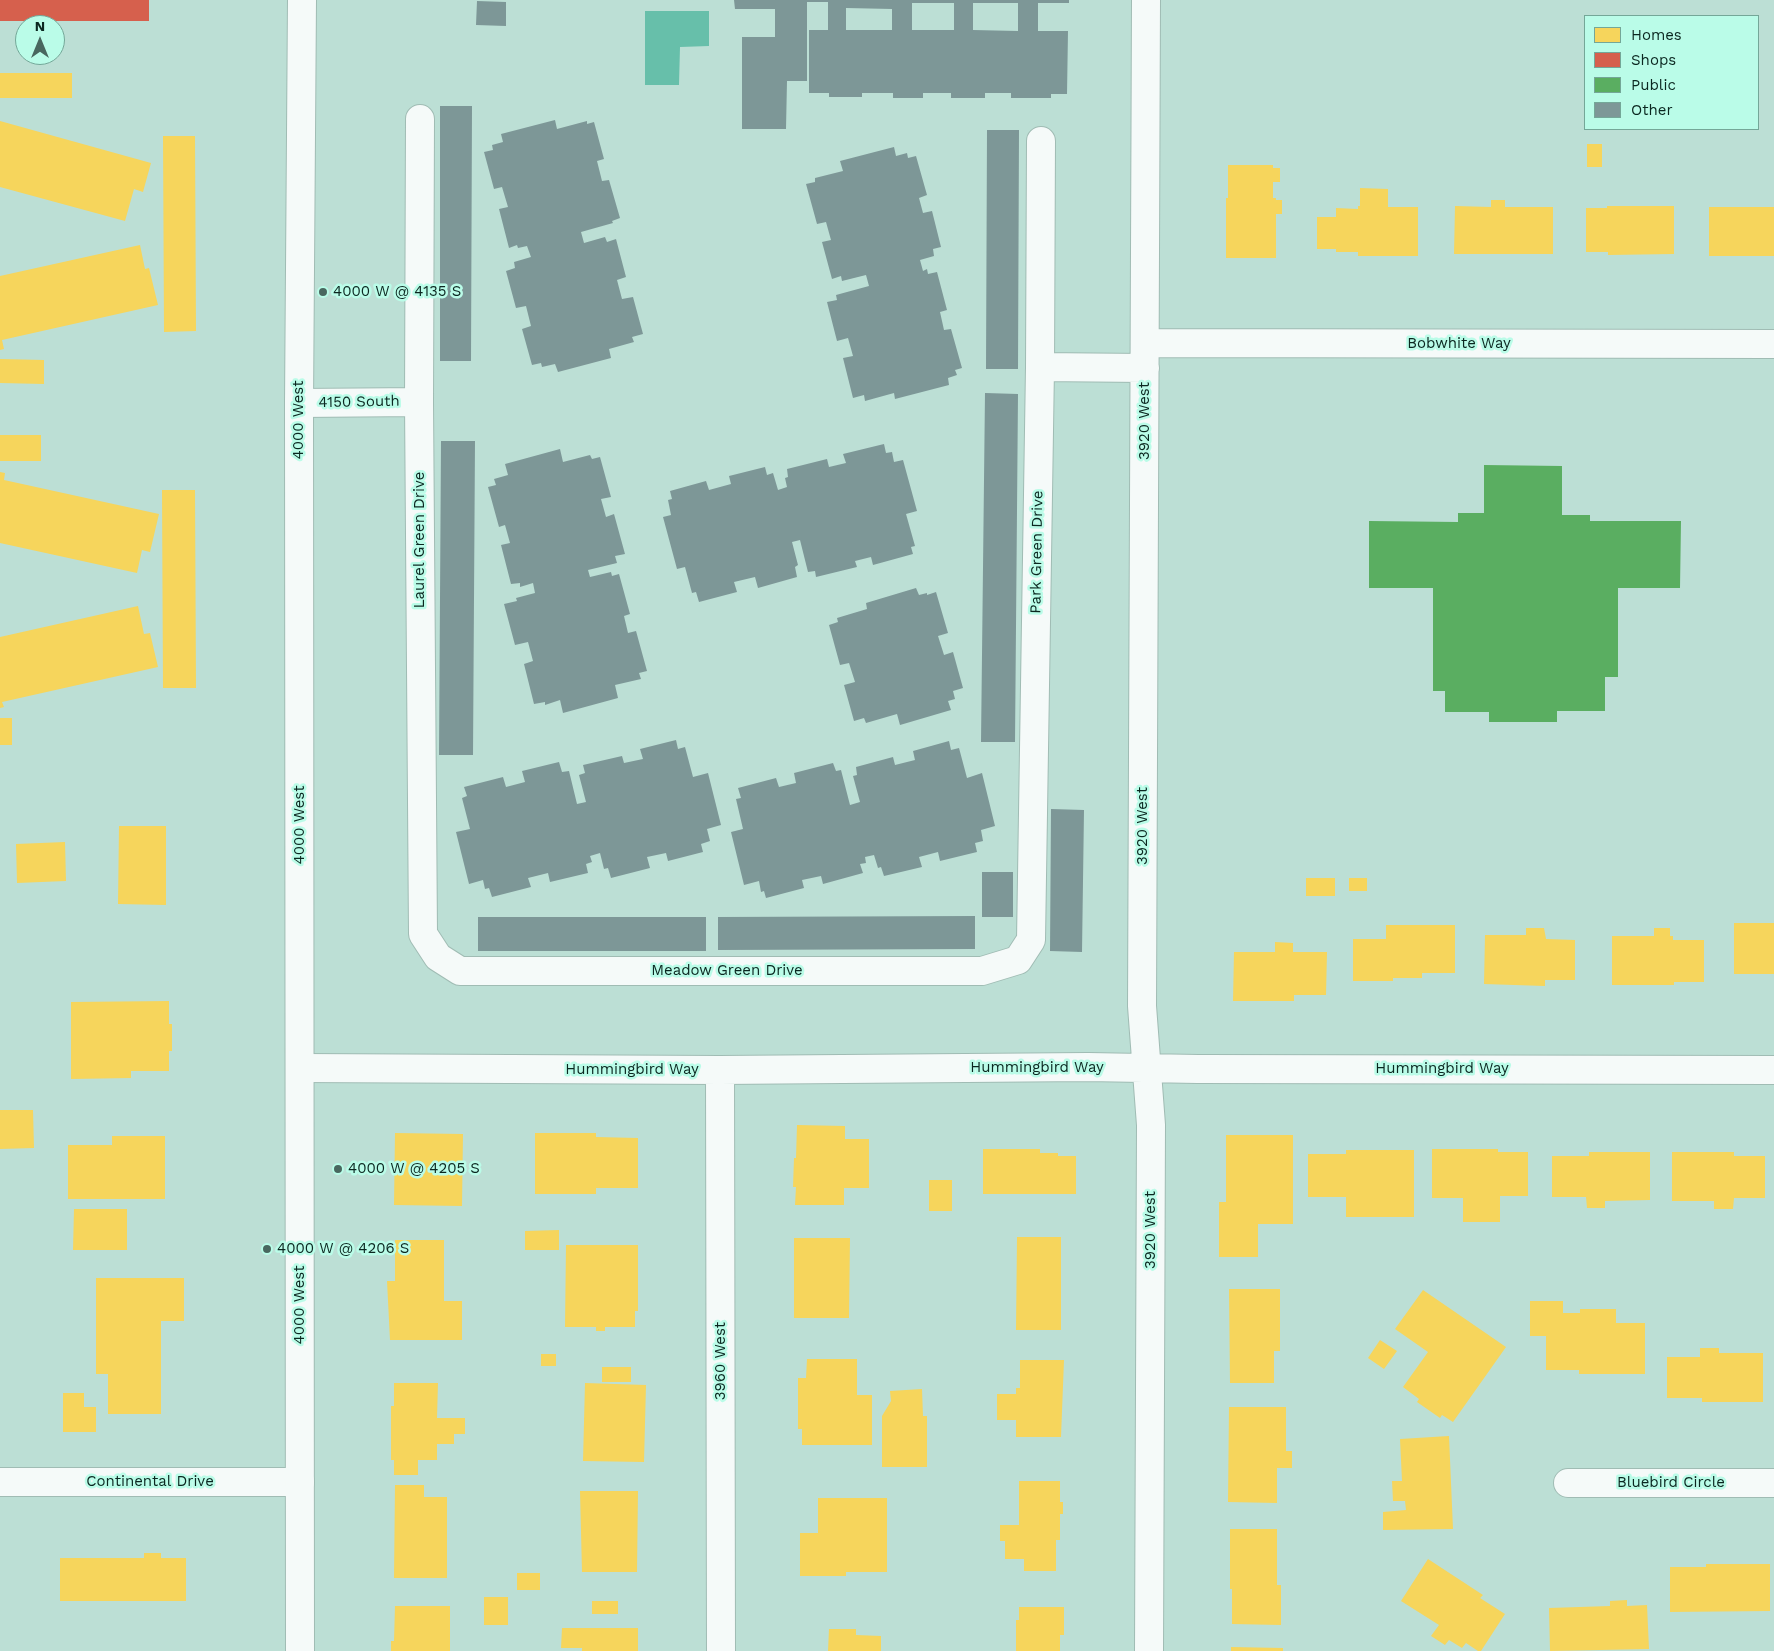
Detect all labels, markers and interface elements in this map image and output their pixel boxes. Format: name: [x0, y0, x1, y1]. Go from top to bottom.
north arrow: [15, 15, 65, 65]
legend: [1584, 15, 1759, 130]
text: N: [35, 18, 45, 34]
text: Homes: [1631, 26, 1682, 44]
text: Shops: [1631, 51, 1676, 69]
text: Public: [1631, 76, 1676, 94]
text: Other: [1631, 101, 1673, 119]
place label: 4000 W @ 4135 S: [333, 283, 461, 301]
marker: 4000 W @ 4135 S: [317, 286, 329, 298]
street label: Bobwhite Way: [1407, 335, 1511, 353]
street label: 4000 West: [290, 380, 308, 460]
street label: 3920 West: [1136, 382, 1154, 460]
street label: 4150 South: [318, 392, 400, 412]
street label: Laurel Green Drive: [411, 472, 429, 608]
street label: Park Green Drive: [1027, 490, 1047, 614]
street label: 4000 West: [291, 785, 309, 865]
street label: 3920 West: [1134, 787, 1152, 865]
street label: Meadow Green Drive: [651, 962, 803, 980]
street label: Hummingbird Way: [970, 1059, 1104, 1077]
street label: Hummingbird Way: [1375, 1060, 1509, 1078]
street label: Hummingbird Way: [565, 1061, 699, 1079]
place label: 4000 W @ 4205 S: [348, 1160, 480, 1178]
marker: 4000 W @ 4205 S: [332, 1163, 344, 1175]
street label: 3920 West: [1142, 1191, 1160, 1269]
place label: 4000 W @ 4206 S: [277, 1240, 409, 1258]
marker: 4000 W @ 4206 S: [261, 1243, 273, 1255]
street label: 4000 West: [291, 1265, 309, 1345]
street label: 3960 West: [712, 1322, 730, 1400]
street label: Continental Drive: [86, 1473, 214, 1491]
street label: Bluebird Circle: [1617, 1474, 1725, 1492]

